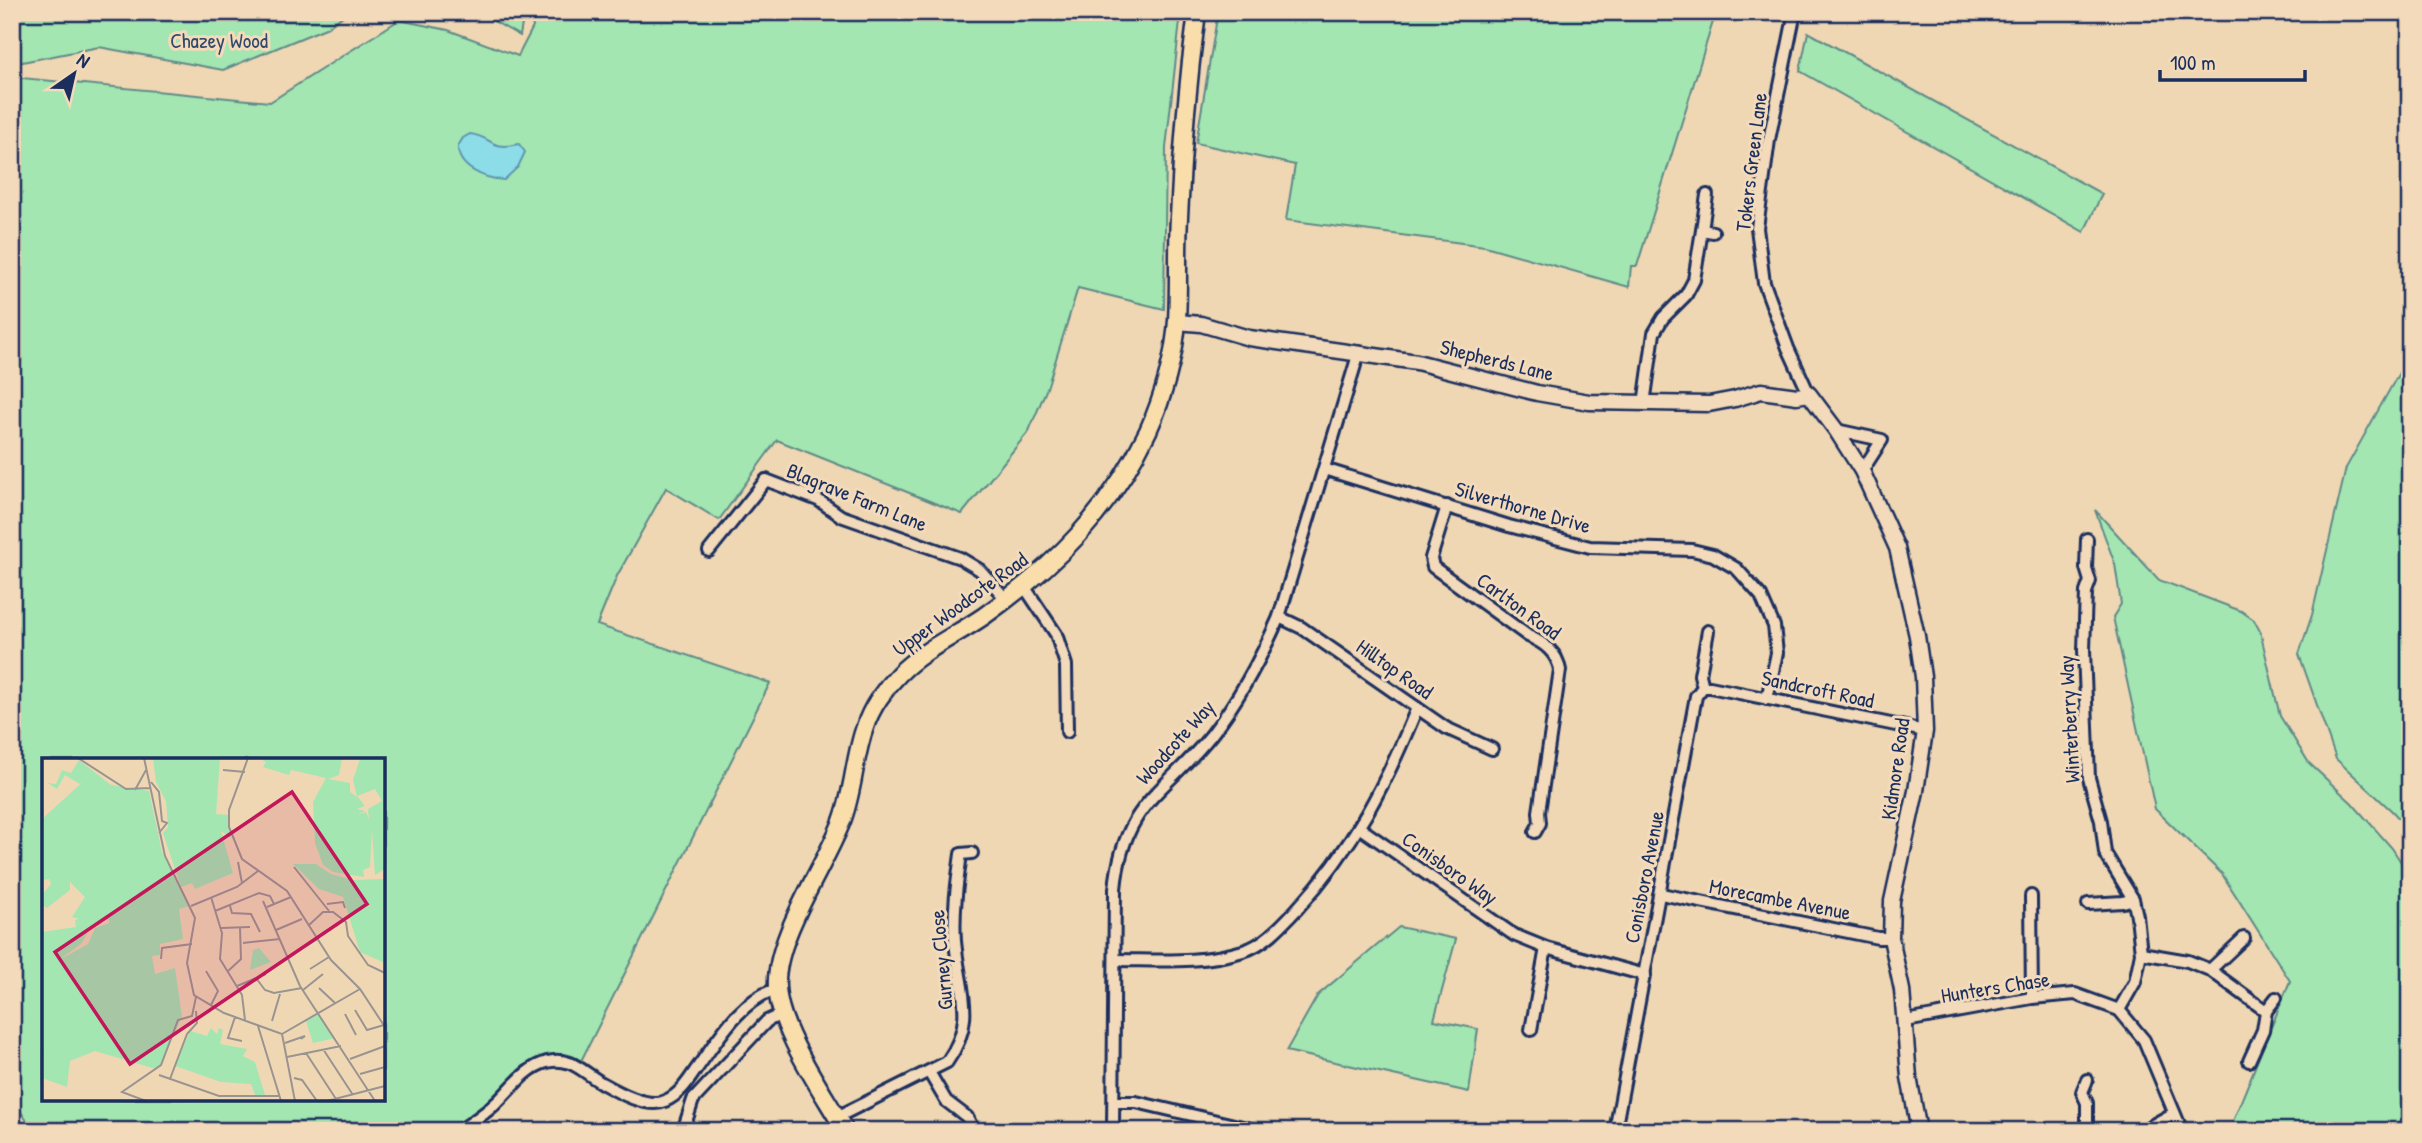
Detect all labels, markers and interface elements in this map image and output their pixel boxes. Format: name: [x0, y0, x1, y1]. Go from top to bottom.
park label: Chazey Wood: [170, 26, 268, 55]
north arrow: [38, 38, 108, 108]
scale bar: [2160, 38, 2305, 82]
text: N: [72, 46, 95, 74]
text: 100 m: [2170, 48, 2216, 77]
street label: Tokers Green Lane: [1728, 91, 1774, 233]
street label: Shepherds Lane: [1437, 332, 1557, 388]
street label: Blagrave Farm Lane: [783, 456, 931, 538]
street label: Silverthorne Drive: [1452, 474, 1594, 540]
street label: Upper Woodcote Road: [887, 545, 1033, 663]
street label: Carlton Road: [1471, 566, 1567, 646]
street label: Hilltop Road: [1351, 632, 1439, 706]
street label: Winterberry Way: [2051, 654, 2087, 784]
street label: Sandcroft Road: [1759, 663, 1877, 715]
street label: Woodcote Way: [1129, 693, 1221, 791]
street label: Kidmore Road: [1874, 716, 1916, 822]
inset map: [42, 758, 385, 1101]
street label: Conisboro Avenue: [1617, 808, 1671, 946]
street label: Conisboro Way: [1396, 824, 1504, 912]
street label: Morecambe Avenue: [1707, 871, 1853, 927]
street label: Gurney Close: [922, 909, 960, 1011]
street label: Hunters Chase: [1939, 964, 2051, 1010]

